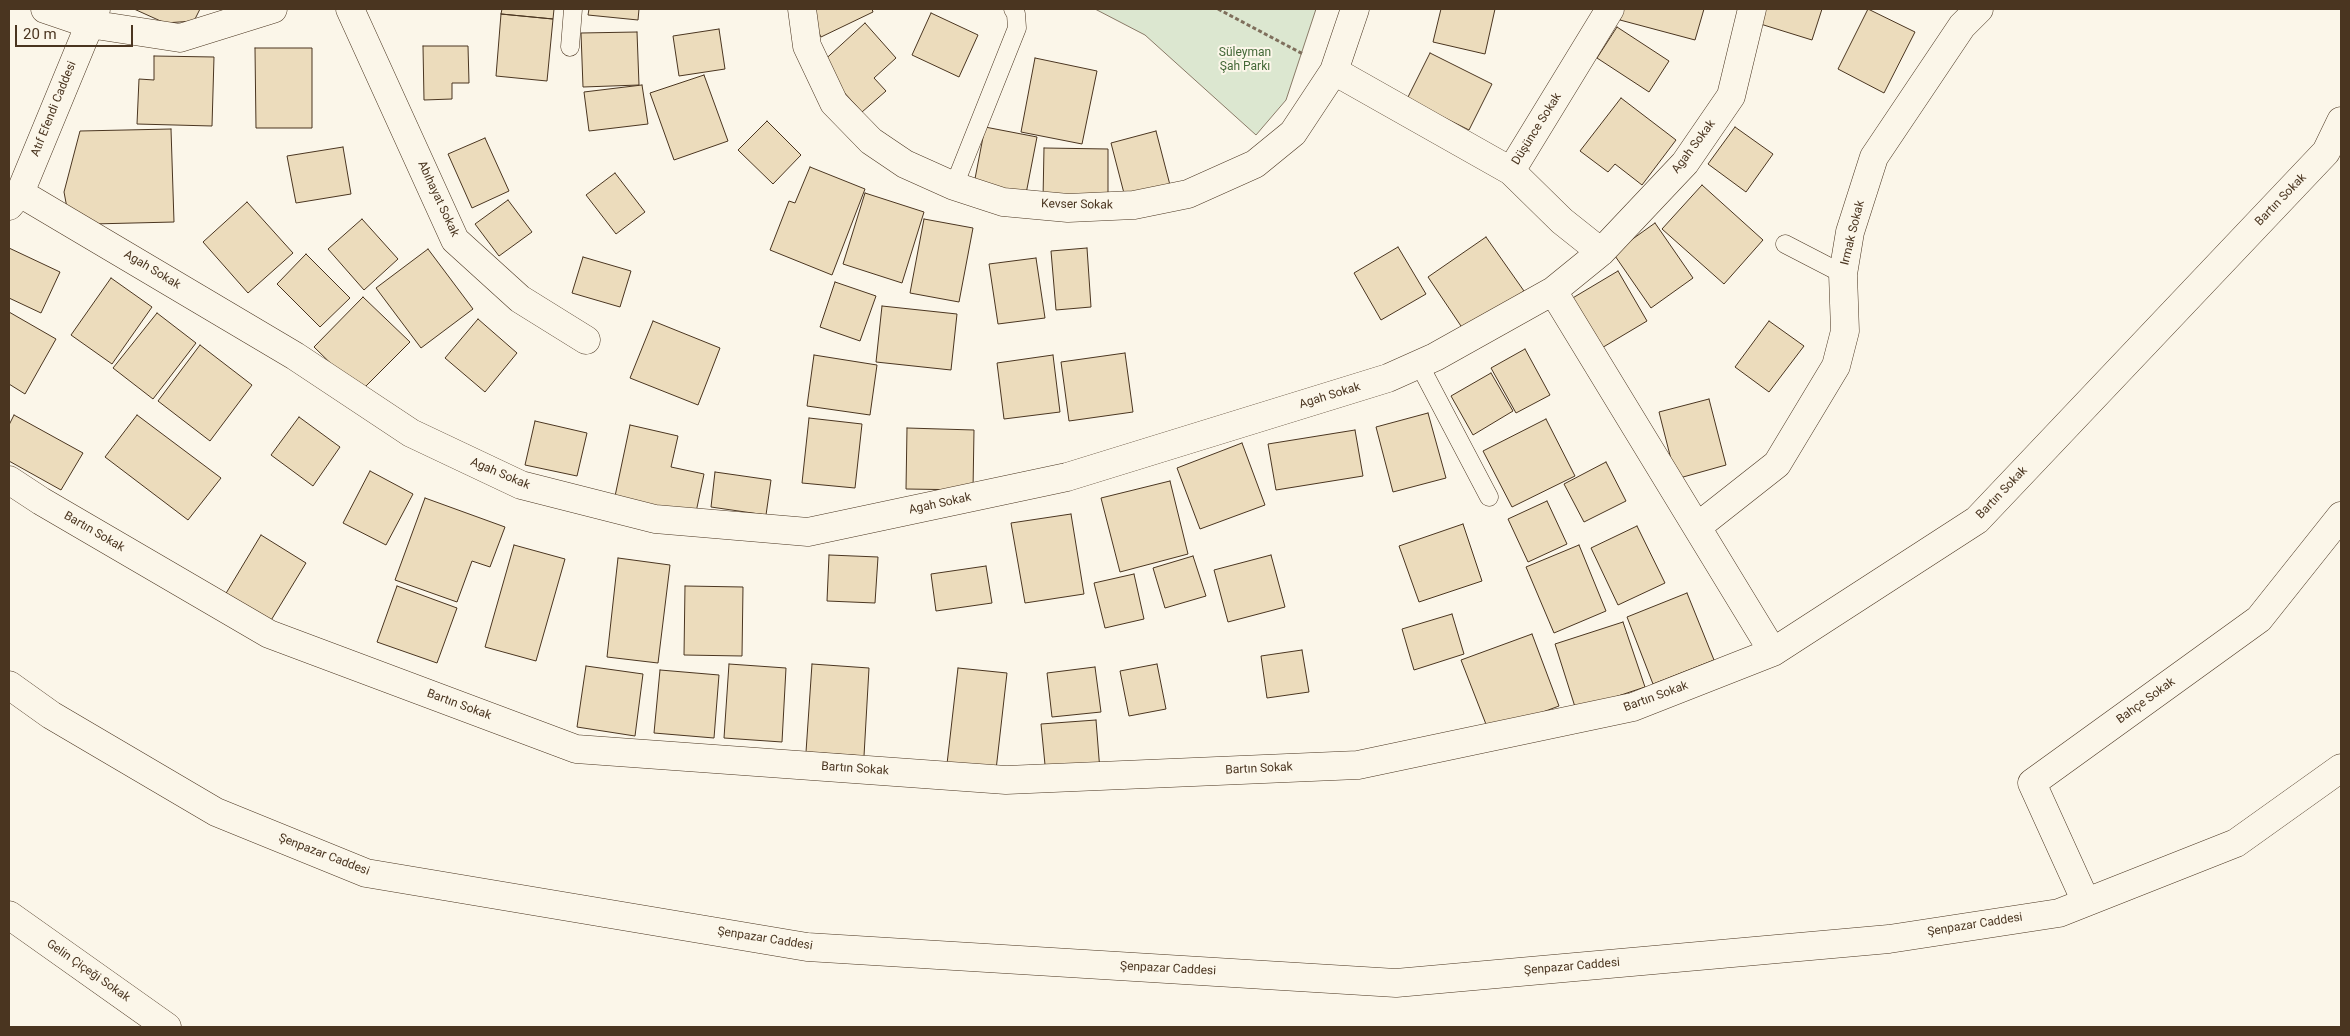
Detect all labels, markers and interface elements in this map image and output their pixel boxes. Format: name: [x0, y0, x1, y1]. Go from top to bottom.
scale bar: [18, 15, 135, 47]
text: 20 m: [23, 25, 57, 43]
park label: Süleyman Şah Parkı: [1219, 46, 1271, 74]
street label: Atıf Efendi Caddesi: [28, 59, 80, 159]
street label: Düşünce Sokak: [1509, 90, 1565, 168]
street label: Agah Sokak: [1669, 117, 1719, 177]
street label: Abıhayat Sokak: [414, 159, 462, 239]
street label: Bartın Sokak: [2252, 171, 2310, 229]
street label: Kevser Sokak: [1041, 197, 1113, 213]
street label: Irmak Sokak: [1838, 199, 1868, 267]
street label: Agah Sokak: [121, 248, 183, 292]
street label: Agah Sokak: [1298, 380, 1362, 412]
street label: Agah Sokak: [468, 455, 532, 493]
street label: Bartın Sokak: [1973, 464, 2031, 522]
street label: Agah Sokak: [908, 490, 972, 518]
street label: Bartın Sokak: [61, 509, 127, 555]
street label: Bahçe Sokak: [2114, 675, 2178, 727]
street label: Bartın Sokak: [1622, 679, 1690, 715]
street label: Bartın Sokak: [425, 687, 493, 723]
street label: Bartın Sokak: [821, 759, 889, 779]
street label: Bartın Sokak: [1225, 760, 1293, 778]
street label: Şenpazar Caddesi: [276, 831, 372, 879]
street label: Şenpazar Caddesi: [1926, 910, 2024, 940]
street label: Şenpazar Caddesi: [716, 924, 814, 954]
street label: Gelin Çiçeği Sokak: [43, 937, 133, 1005]
street label: Şenpazar Caddesi: [1523, 956, 1621, 978]
street label: Şenpazar Caddesi: [1120, 959, 1216, 979]

